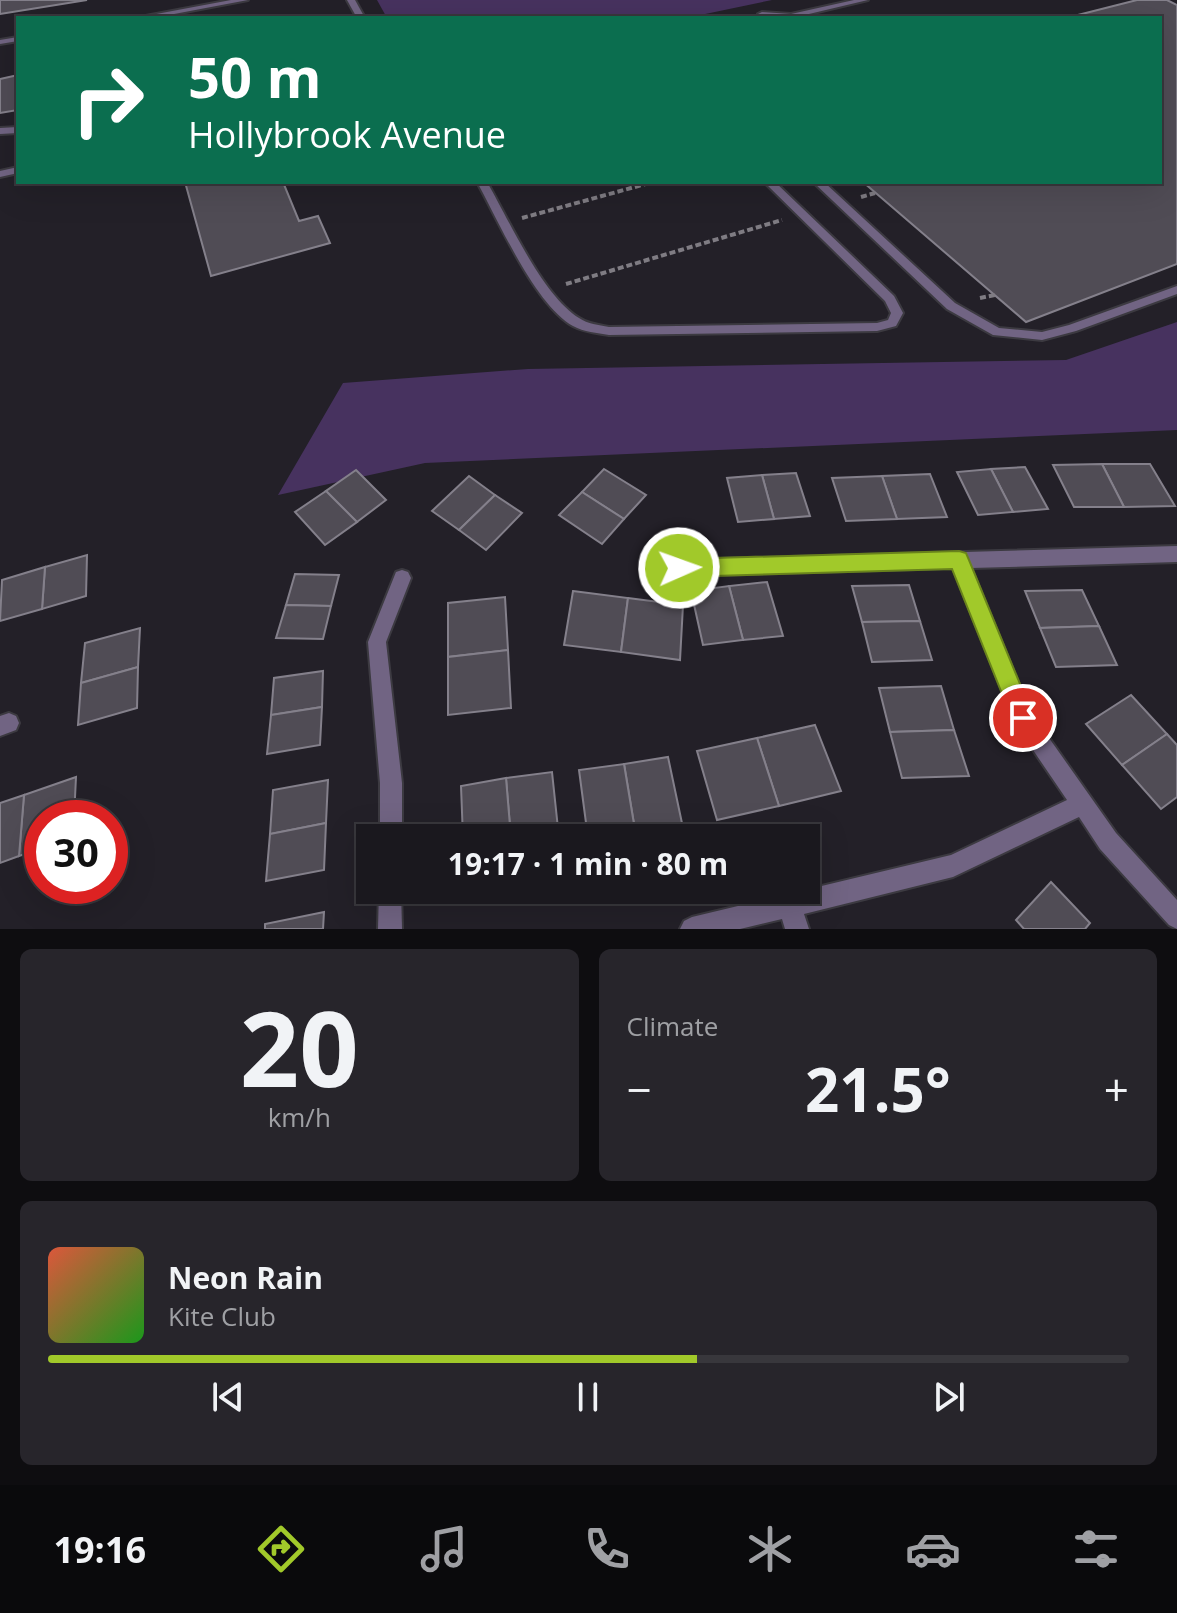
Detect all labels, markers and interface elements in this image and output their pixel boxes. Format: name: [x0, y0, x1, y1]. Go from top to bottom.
text: 50 m: [188, 38, 322, 114]
icon: right: [56, 48, 160, 152]
text: Hollybrook Avenue: [188, 110, 506, 159]
position arrow: [637, 526, 721, 610]
pin: [989, 684, 1057, 752]
icon: arrive: [1001, 696, 1045, 740]
speed limit sign: 30: [24, 800, 128, 904]
text: 19:17 · 1 min · 80 m: [448, 843, 728, 884]
text: 20: [240, 976, 359, 1117]
text: Climate: [627, 1008, 718, 1044]
text: 21.5°: [805, 1048, 951, 1130]
text: −: [627, 1059, 652, 1119]
text: +: [1104, 1059, 1129, 1119]
text: km/h: [268, 1099, 331, 1135]
text: Neon Rain: [168, 1257, 323, 1298]
text: Kite Club: [168, 1298, 276, 1334]
icon: previous: [206, 1375, 250, 1419]
icon: pause: [566, 1375, 610, 1419]
icon: next: [927, 1375, 971, 1419]
icon: directions: [253, 1521, 309, 1577]
icon: music: [416, 1521, 472, 1577]
icon: phone: [579, 1521, 635, 1577]
icon: climate: [742, 1521, 798, 1577]
icon: car: [905, 1521, 961, 1577]
icon: filters: [1068, 1521, 1124, 1577]
text: 19:16: [53, 1525, 146, 1574]

